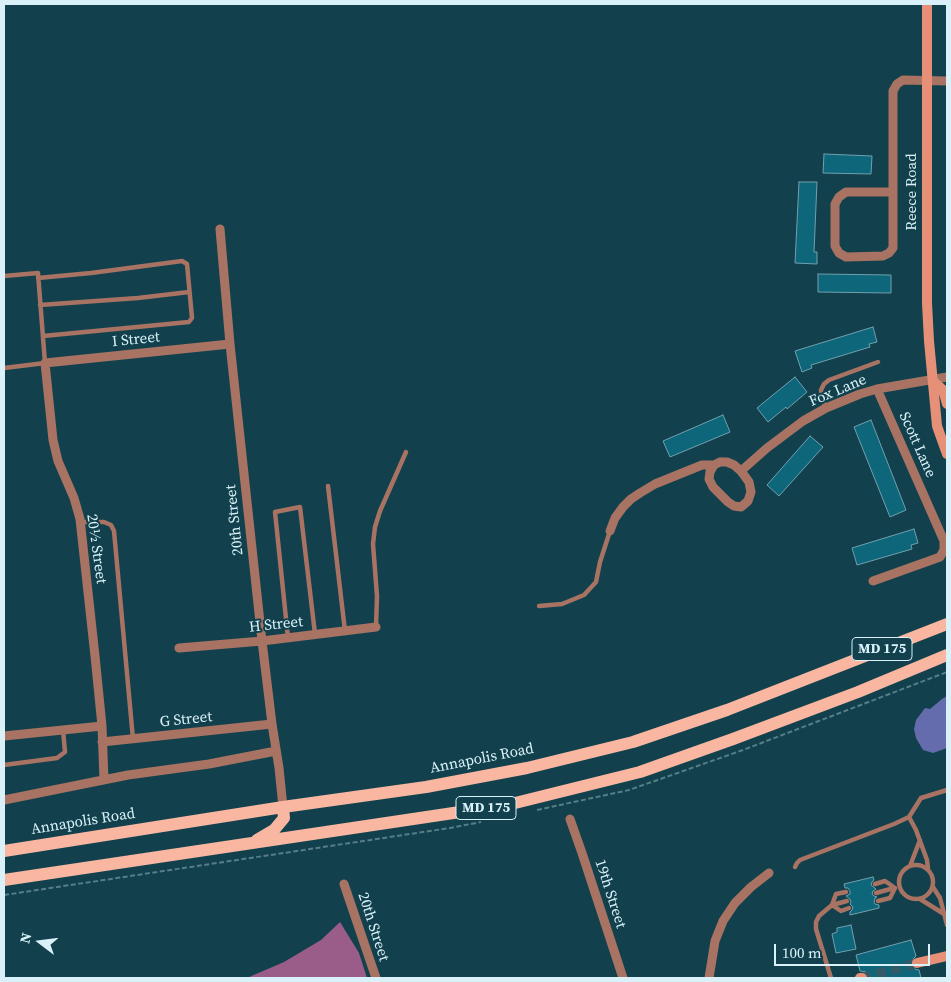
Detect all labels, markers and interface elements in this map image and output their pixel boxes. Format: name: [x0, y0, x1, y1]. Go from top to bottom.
street label: Reece Road: [903, 153, 921, 231]
street label: I Street: [111, 329, 161, 351]
street label: Fox Lane: [807, 371, 869, 411]
street label: Scott Lane: [895, 410, 939, 480]
street label: 20th Street: [222, 484, 248, 556]
street label: 20½ Street: [82, 513, 110, 585]
street label: H Street: [248, 613, 304, 637]
road number: MD 175: [852, 638, 912, 661]
street label: G Street: [159, 708, 213, 732]
street label: Annapolis Road: [429, 740, 535, 778]
road number: MD 175: [456, 796, 516, 820]
street label: Annapolis Road: [30, 805, 136, 839]
street label: 19th Street: [590, 857, 630, 931]
street label: 20th Street: [353, 890, 393, 964]
north arrow: [15, 917, 65, 967]
text: N: [15, 931, 36, 946]
scale bar: [776, 934, 932, 966]
text: 100 m: [782, 942, 822, 963]

